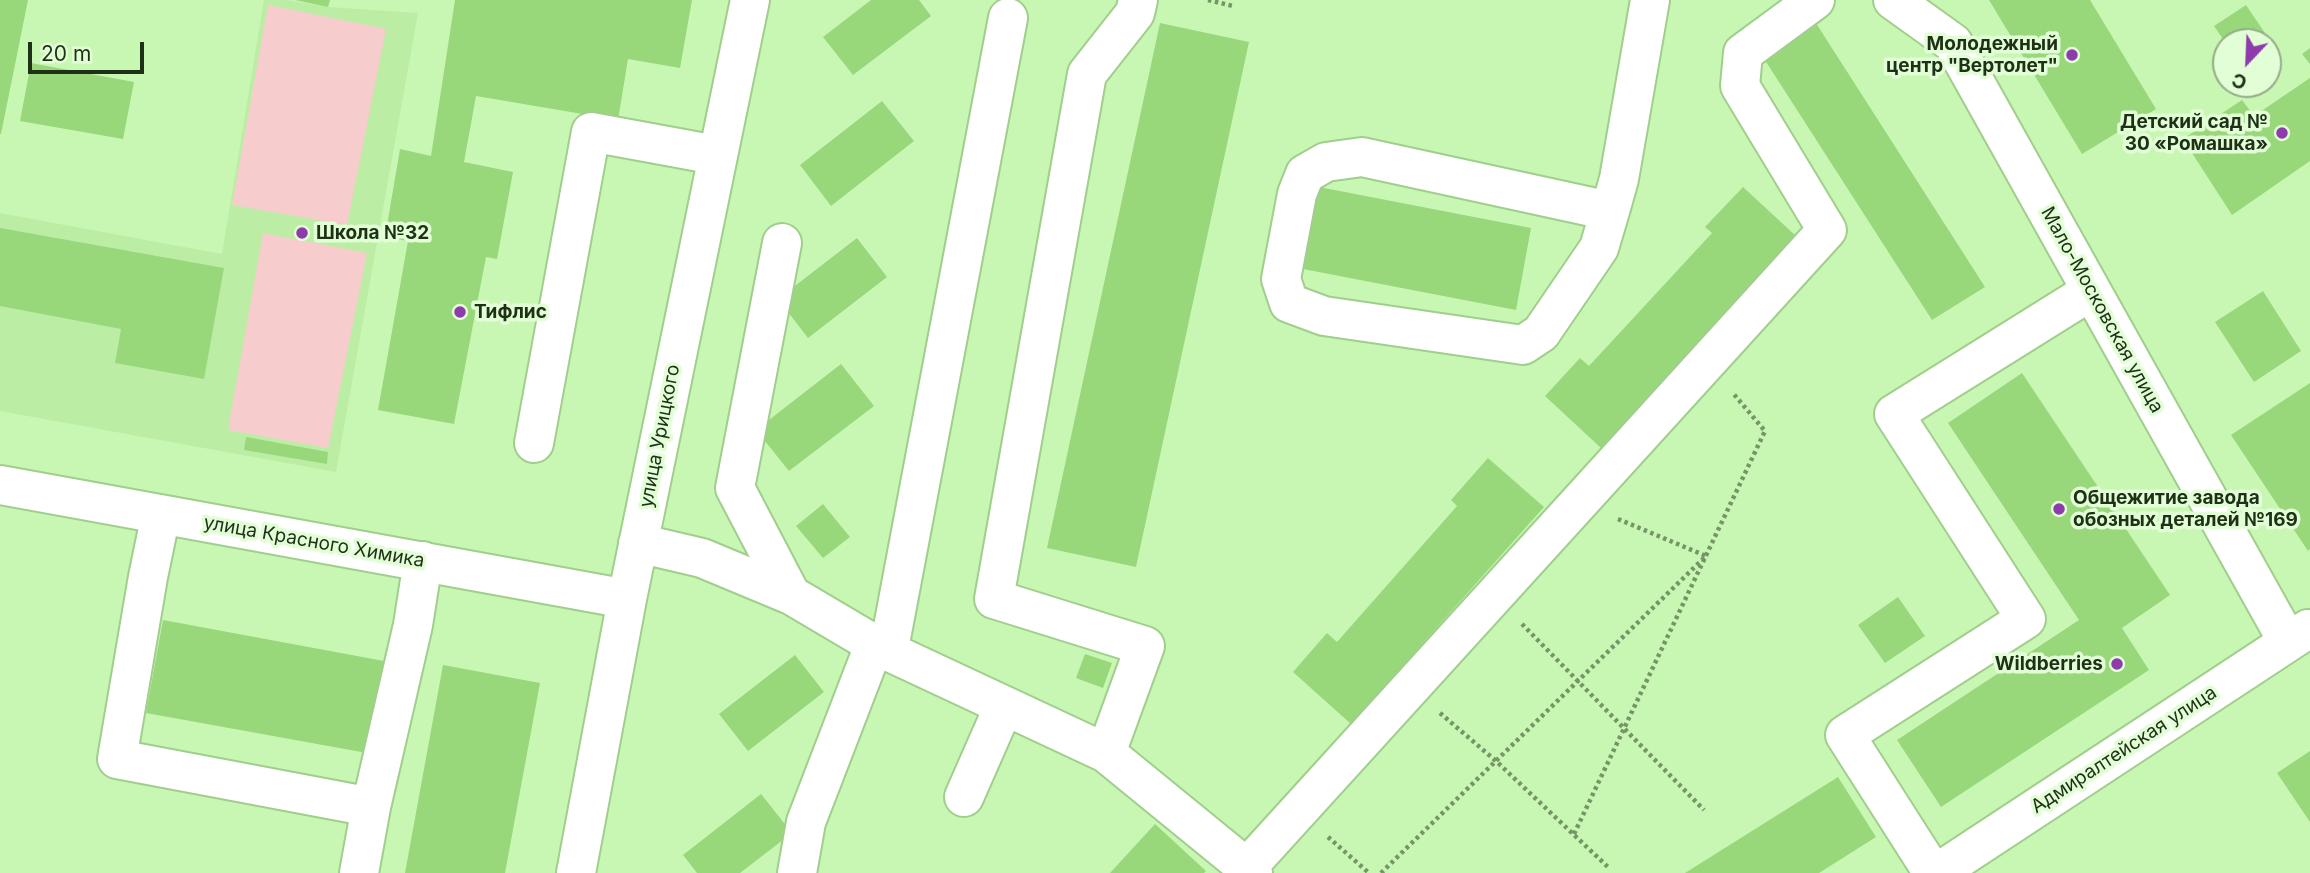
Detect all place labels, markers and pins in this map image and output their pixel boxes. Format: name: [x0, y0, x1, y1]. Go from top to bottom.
place label: Молодежный центр "Вертолет": [1886, 33, 2058, 77]
marker: Молодежный центр "Вертолет": [2064, 47, 2080, 63]
place label: Детский сад № 30 «Ромашка»: [2120, 111, 2268, 155]
marker: Детский сад № 30 «Ромашка»: [2274, 125, 2290, 141]
place label: Школа №32: [316, 222, 429, 244]
marker: Школа №32: [294, 225, 310, 241]
place label: Тифлис: [474, 301, 547, 323]
marker: Тифлис: [452, 304, 468, 320]
place label: Общежитие завода обозных деталей №169: [2073, 487, 2298, 531]
marker: Общежитие завода обозных деталей №169: [2051, 501, 2067, 517]
place label: Wildberries: [1995, 653, 2103, 675]
marker: Wildberries: [2109, 656, 2125, 672]

